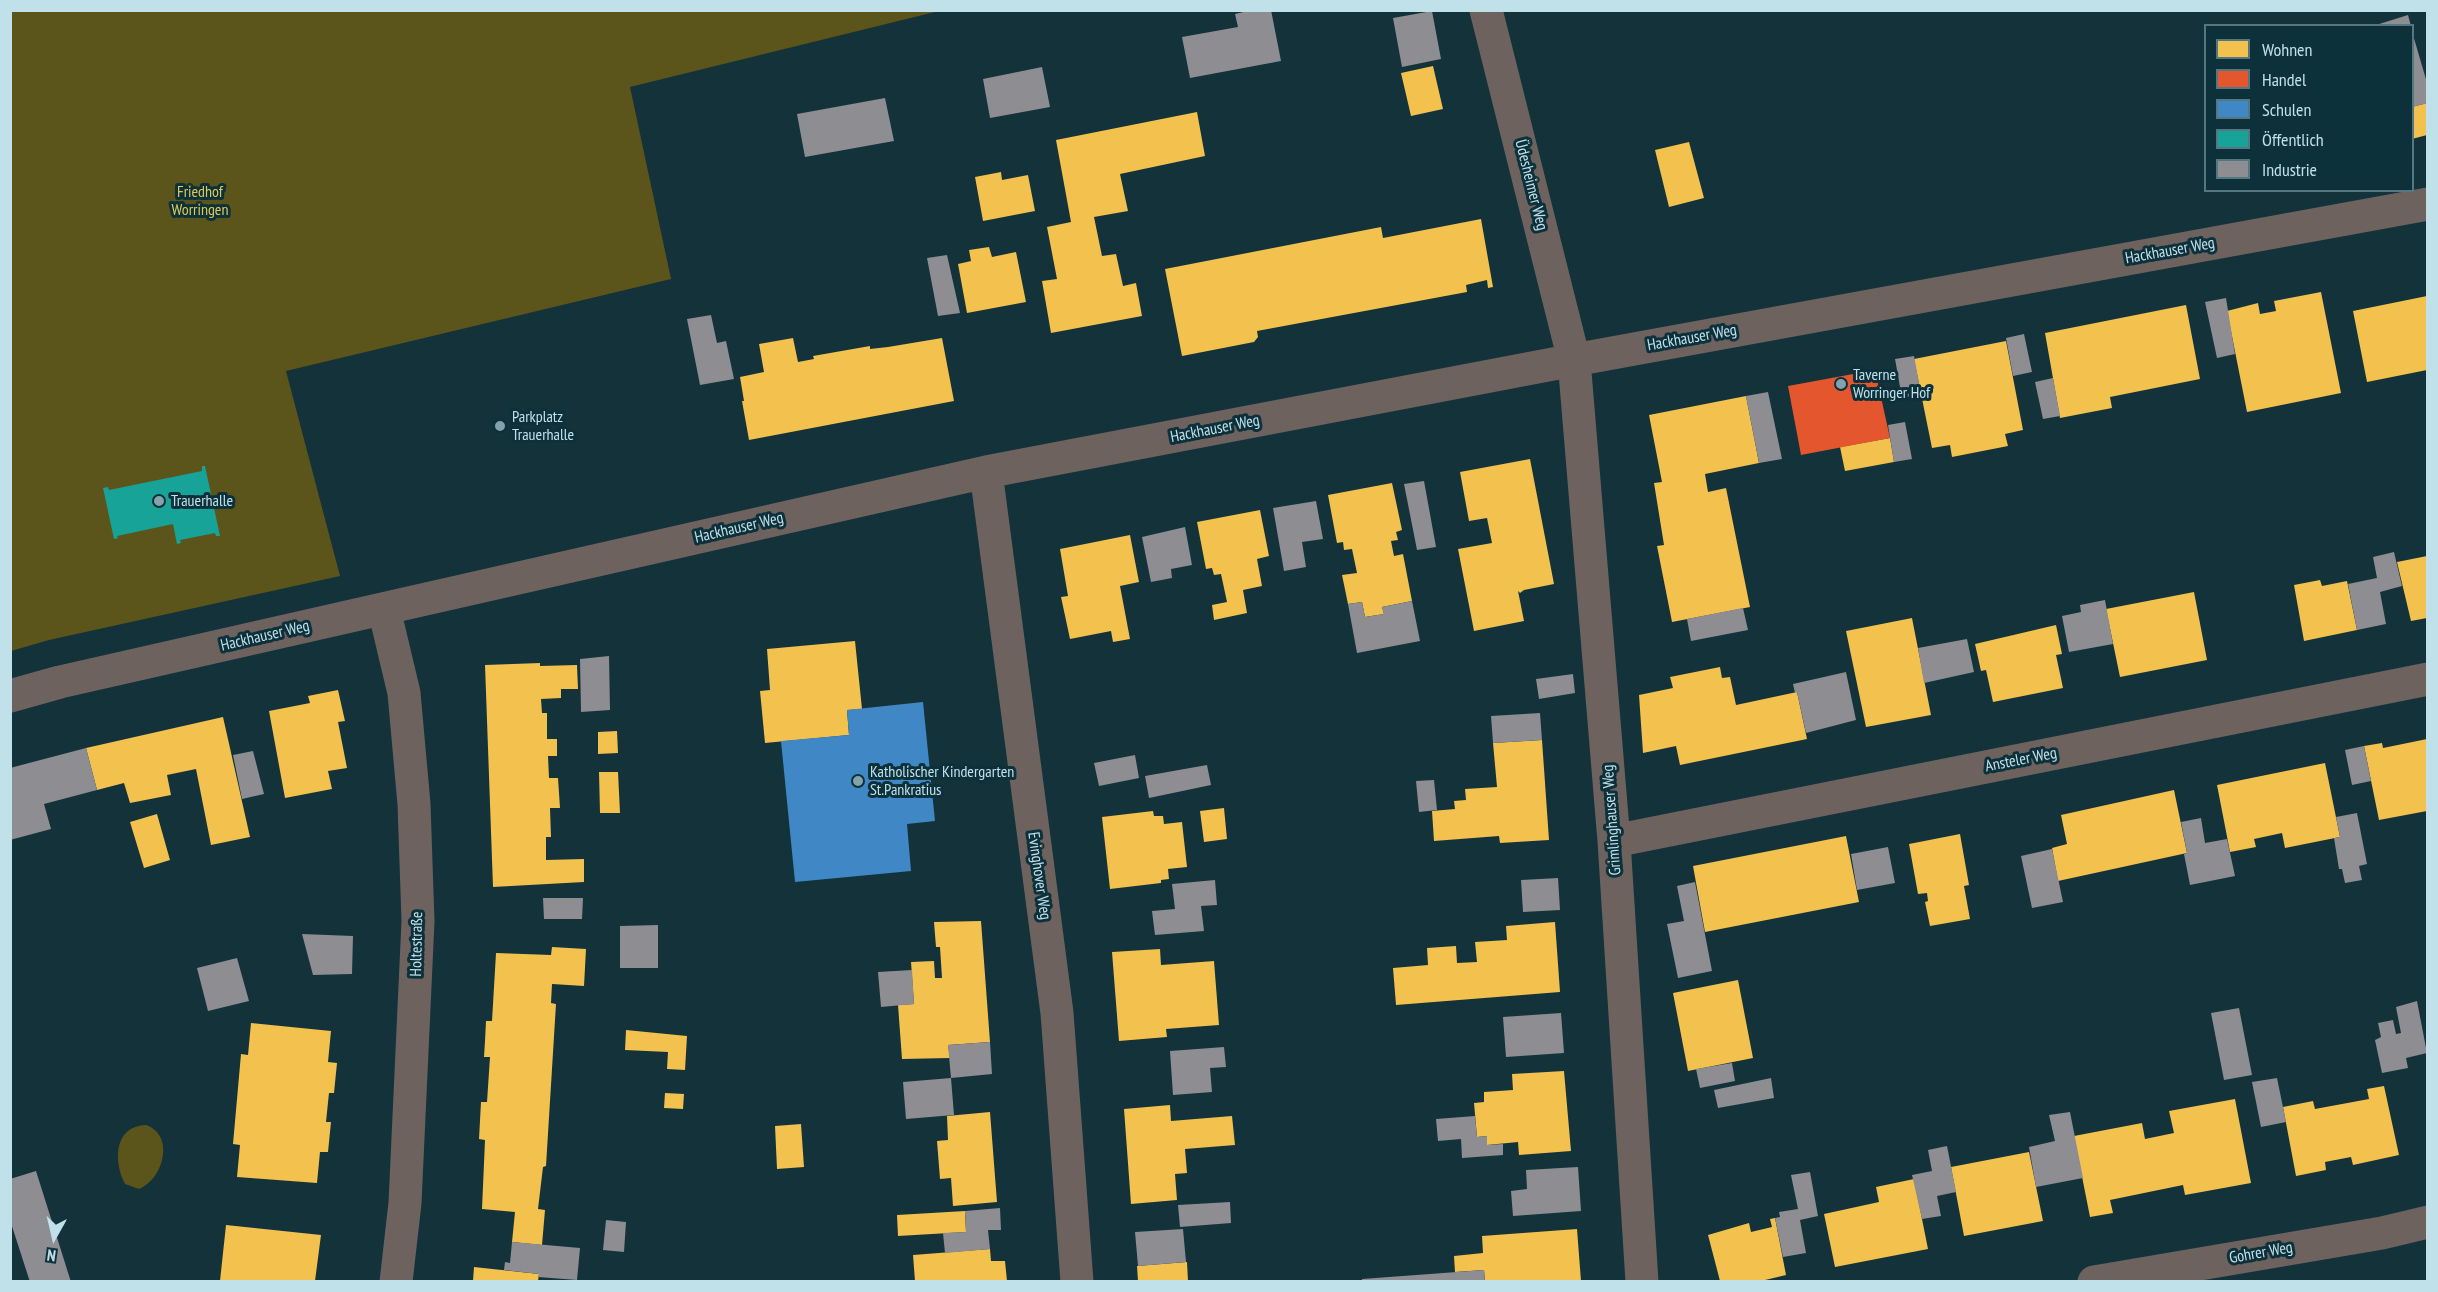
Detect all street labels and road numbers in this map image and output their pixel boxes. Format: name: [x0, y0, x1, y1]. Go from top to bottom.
street label: Üdesheimer Weg: [1510, 138, 1552, 232]
street label: Hackhauser Weg: [2124, 234, 2216, 268]
street label: Hackhauser Weg: [1646, 321, 1738, 355]
street label: Hackhauser Weg: [1169, 411, 1261, 447]
street label: Hackhauser Weg: [693, 508, 785, 548]
street label: Hackhauser Weg: [219, 616, 311, 656]
street label: Ansteler Weg: [1984, 744, 2058, 776]
street label: Grimlinghauser Weg: [1599, 764, 1625, 876]
street label: Evinghover Weg: [1023, 831, 1055, 921]
street label: Holtestraße: [407, 911, 427, 977]
street label: Gohrer Weg: [2228, 1238, 2294, 1268]

